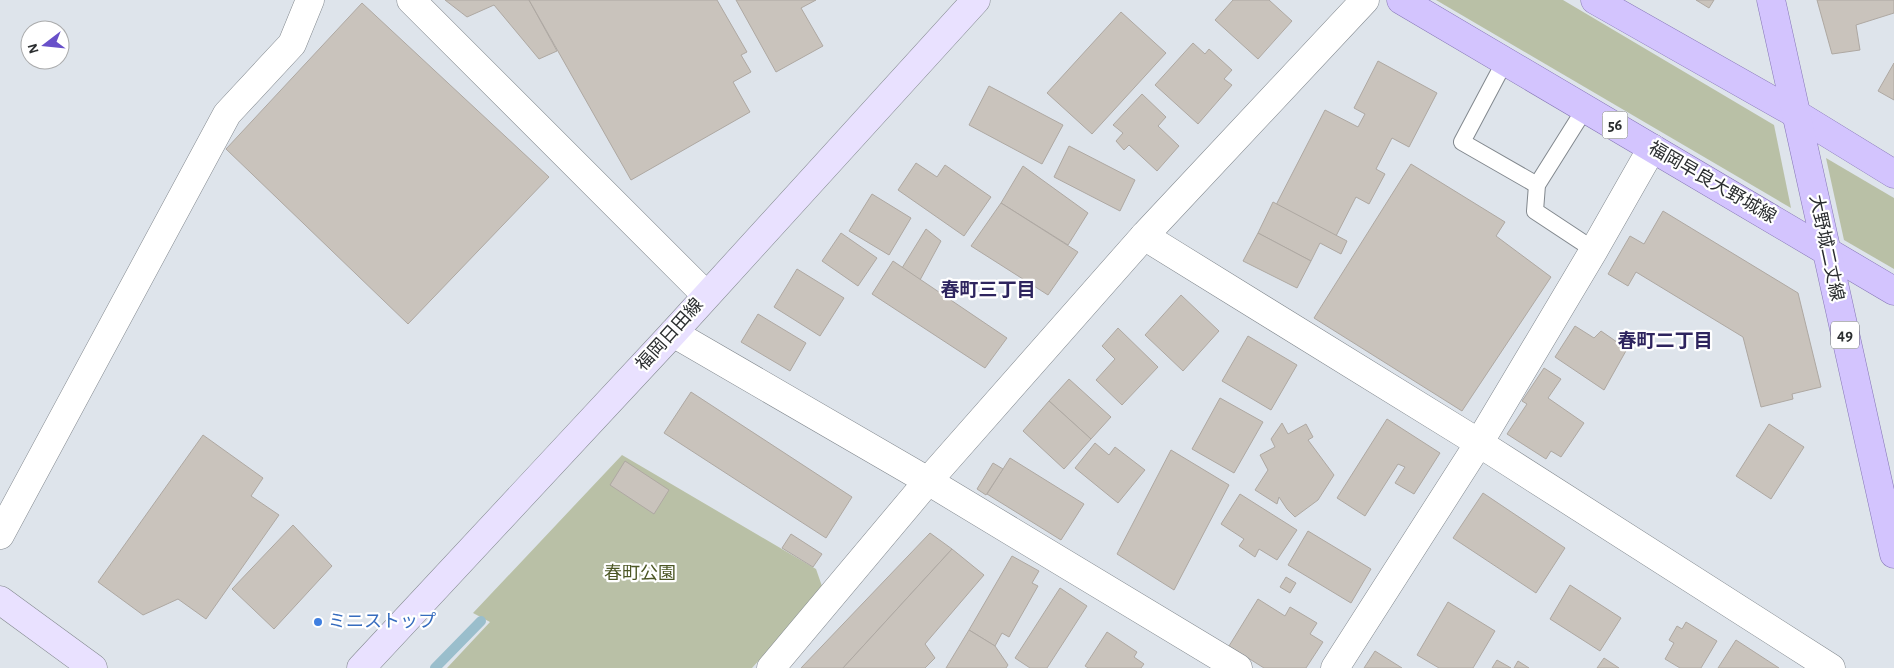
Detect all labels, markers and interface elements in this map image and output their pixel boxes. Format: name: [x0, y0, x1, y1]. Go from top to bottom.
north arrow: [20, 20, 70, 70]
text: N: [25, 42, 42, 55]
road number: 56: [1602, 112, 1628, 138]
street label: 福岡早良大野城線: [1645, 137, 1780, 227]
street label: 大野城二丈線: [1806, 193, 1848, 303]
district label: 春町三丁目: [940, 279, 1036, 300]
street label: 福岡日田線: [632, 294, 707, 374]
road number: 49: [1831, 322, 1859, 348]
district label: 春町二丁目: [1617, 330, 1713, 351]
park label: 春町公園: [604, 563, 676, 583]
place label: ミニストップ: [328, 612, 436, 631]
marker: ミニストップ: [312, 616, 324, 628]

